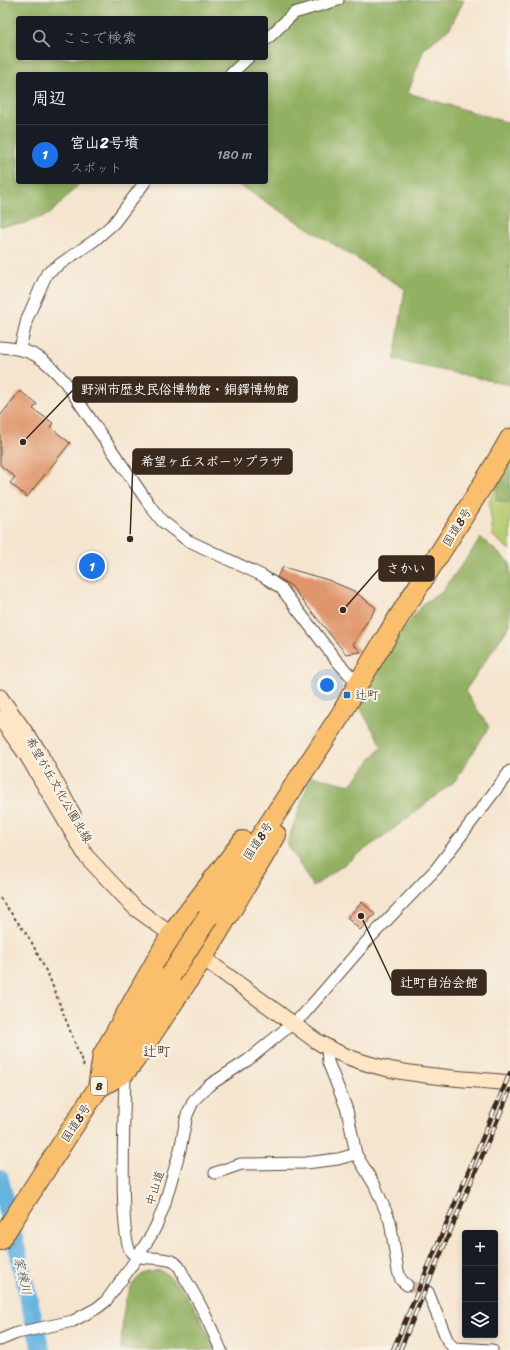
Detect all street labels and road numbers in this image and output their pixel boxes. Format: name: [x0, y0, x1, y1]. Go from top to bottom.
street label: 国道8号: [436, 503, 478, 551]
street label: 希望が丘文化公園北線: [19, 733, 99, 847]
street label: 国道8号: [237, 817, 279, 865]
road number: 8: [91, 1077, 107, 1095]
street label: 国道8号: [55, 1099, 97, 1147]
street label: 中山道: [139, 1168, 171, 1208]

